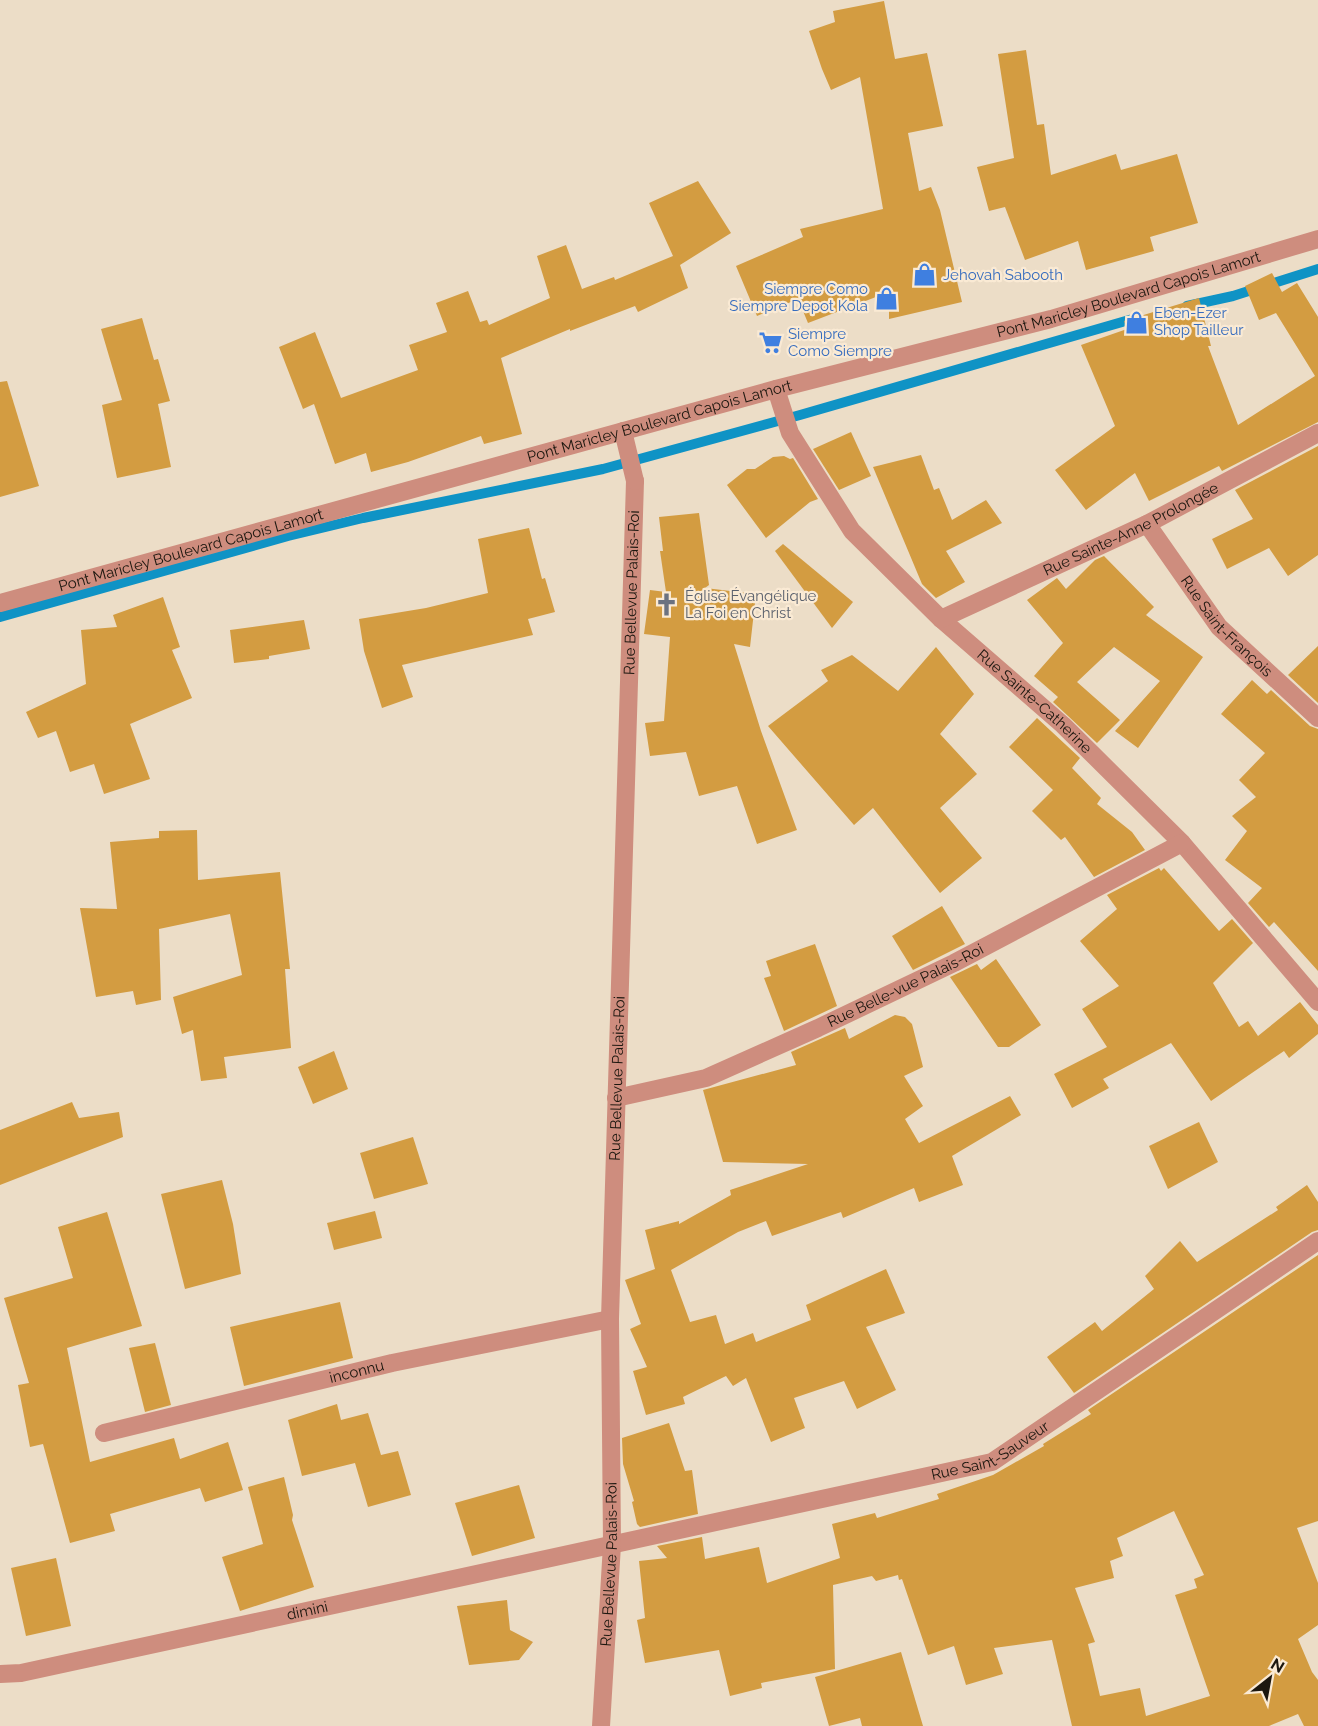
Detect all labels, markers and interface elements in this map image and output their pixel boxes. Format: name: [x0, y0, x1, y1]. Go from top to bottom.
street label: Pont Maricley Boulevard Capois Lamort: [995, 248, 1263, 341]
shop icon: Jehovah Sabooth: [912, 262, 938, 288]
place label: Jehovah Sabooth: [943, 266, 1063, 284]
place label: Siempre Como Siempre Depot Kola: [729, 280, 868, 315]
shop icon: Siempre Como Siempre Depot Kola: [873, 285, 899, 311]
place label: Eben-Ezer Shop Tailleur: [1154, 304, 1244, 339]
shop icon: Eben-Ezer Shop Tailleur: [1123, 309, 1149, 335]
place label: Siempre Como Siempre: [788, 325, 892, 360]
supermarket icon: Siempre Como Siempre: [757, 330, 783, 356]
street label: Pont Maricley Boulevard Capois Lamort: [525, 376, 794, 466]
street label: Rue Sainte-Anne Prolongée: [1040, 479, 1222, 580]
street label: Pont Maricley Boulevard Capois Lamort: [57, 505, 325, 595]
street label: Rue Bellevue Palais-Roi: [620, 510, 643, 675]
street label: Rue Saint-François: [1177, 572, 1276, 681]
place label: Église Évangélique La Foi en Christ: [685, 587, 817, 622]
church icon: Église Évangélique La Foi en Christ: [654, 592, 680, 618]
street label: Rue Sainte-Catherine: [973, 646, 1096, 758]
street label: Rue Belle-vue Palais-Roi: [825, 940, 986, 1031]
street label: Rue Bellevue Palais-Roi: [606, 996, 629, 1161]
street label: inconnu: [328, 1356, 386, 1387]
street label: Rue Saint-Sauveur: [929, 1417, 1053, 1484]
street label: Rue Bellevue Palais-Roi: [597, 1482, 621, 1647]
street label: dimini: [285, 1598, 330, 1624]
north arrow: [1240, 1648, 1300, 1708]
text: N: [1267, 1654, 1288, 1677]

